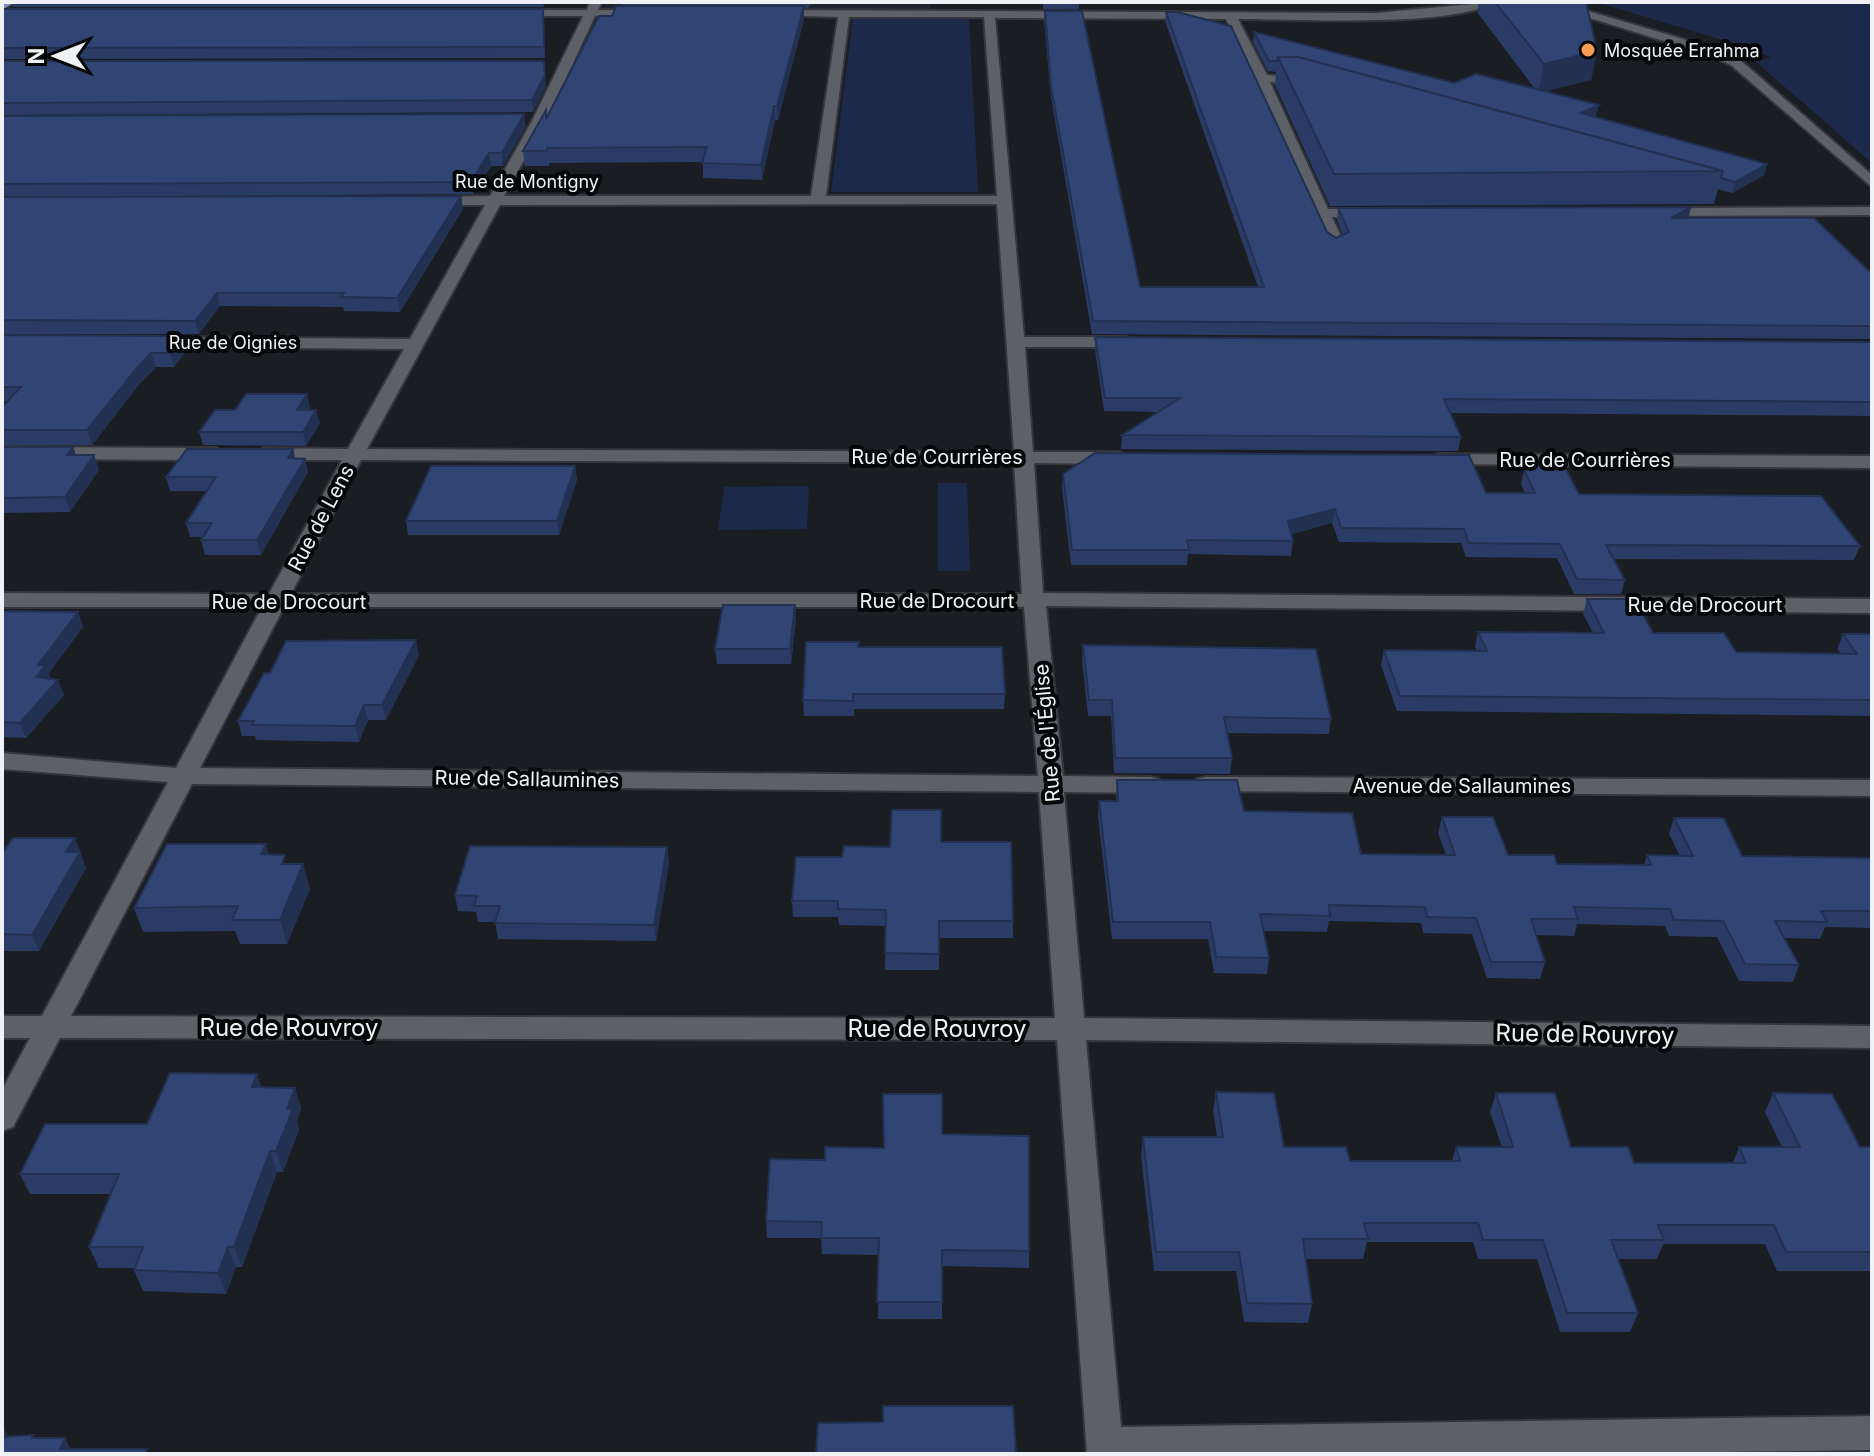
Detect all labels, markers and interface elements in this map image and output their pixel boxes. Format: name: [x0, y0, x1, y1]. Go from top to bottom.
north arrow: [16, 16, 96, 96]
place label: Mosquée Errahma: [1604, 40, 1760, 61]
marker: Mosquée Errahma: [1579, 41, 1597, 59]
text: N: [23, 48, 49, 64]
street label: Rue de Montigny: [455, 171, 599, 192]
street label: Rue de Oignies: [169, 332, 297, 353]
street label: Rue de Courrières: [851, 445, 1023, 469]
street label: Rue de Courrières: [1499, 448, 1671, 472]
street label: Rue de Lens: [283, 461, 359, 575]
street label: Rue de Drocourt: [860, 589, 1015, 613]
street label: Rue de Drocourt: [212, 590, 367, 614]
street label: Rue de Drocourt: [1628, 593, 1783, 617]
street label: Rue de l'Église: [1028, 663, 1065, 803]
street label: Rue de Sallaumines: [434, 765, 620, 793]
street label: Avenue de Sallaumines: [1353, 774, 1571, 798]
street label: Rue de Rouvroy: [199, 1013, 379, 1042]
street label: Rue de Rouvroy: [847, 1014, 1027, 1043]
street label: Rue de Rouvroy: [1495, 1018, 1675, 1050]

